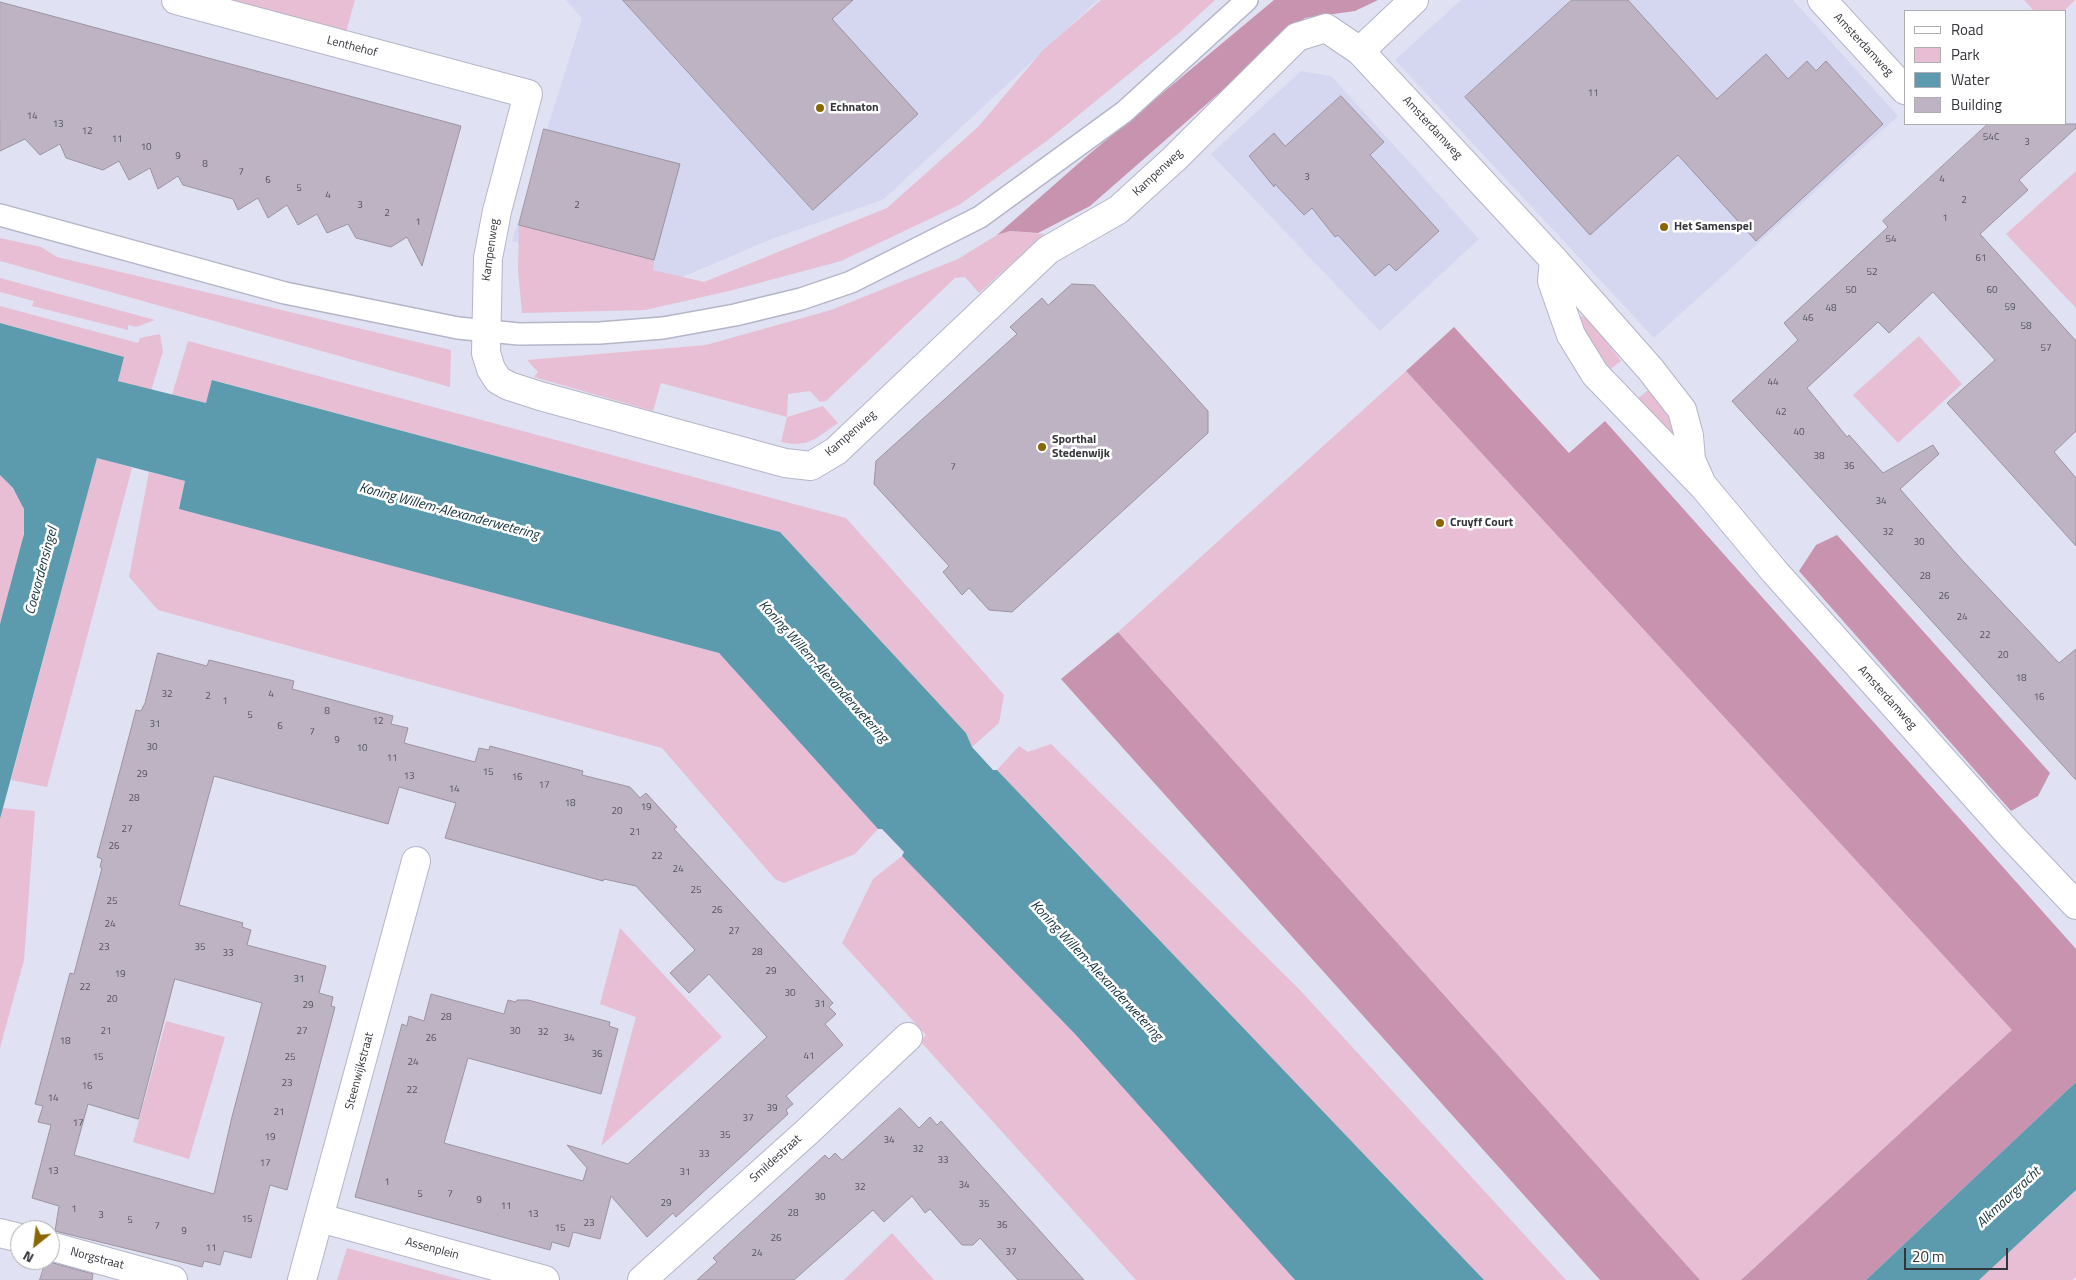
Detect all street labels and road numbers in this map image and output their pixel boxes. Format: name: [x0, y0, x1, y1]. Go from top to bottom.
street label: Amsterdamweg: [1830, 11, 1896, 79]
street label: Lenthehof: [325, 33, 379, 61]
street label: Amsterdamweg: [1399, 94, 1465, 162]
street label: Kampenweg: [1130, 146, 1186, 200]
street label: Kampenweg: [479, 218, 503, 282]
street label: Kampenweg: [823, 408, 879, 460]
street label: Amsterdamweg: [1855, 663, 1919, 733]
street label: Steenwijkstraat: [343, 1031, 377, 1111]
street label: Smildestraat: [747, 1132, 805, 1186]
street label: Assenplein: [404, 1235, 460, 1263]
street label: Norgstraat: [69, 1245, 125, 1273]

